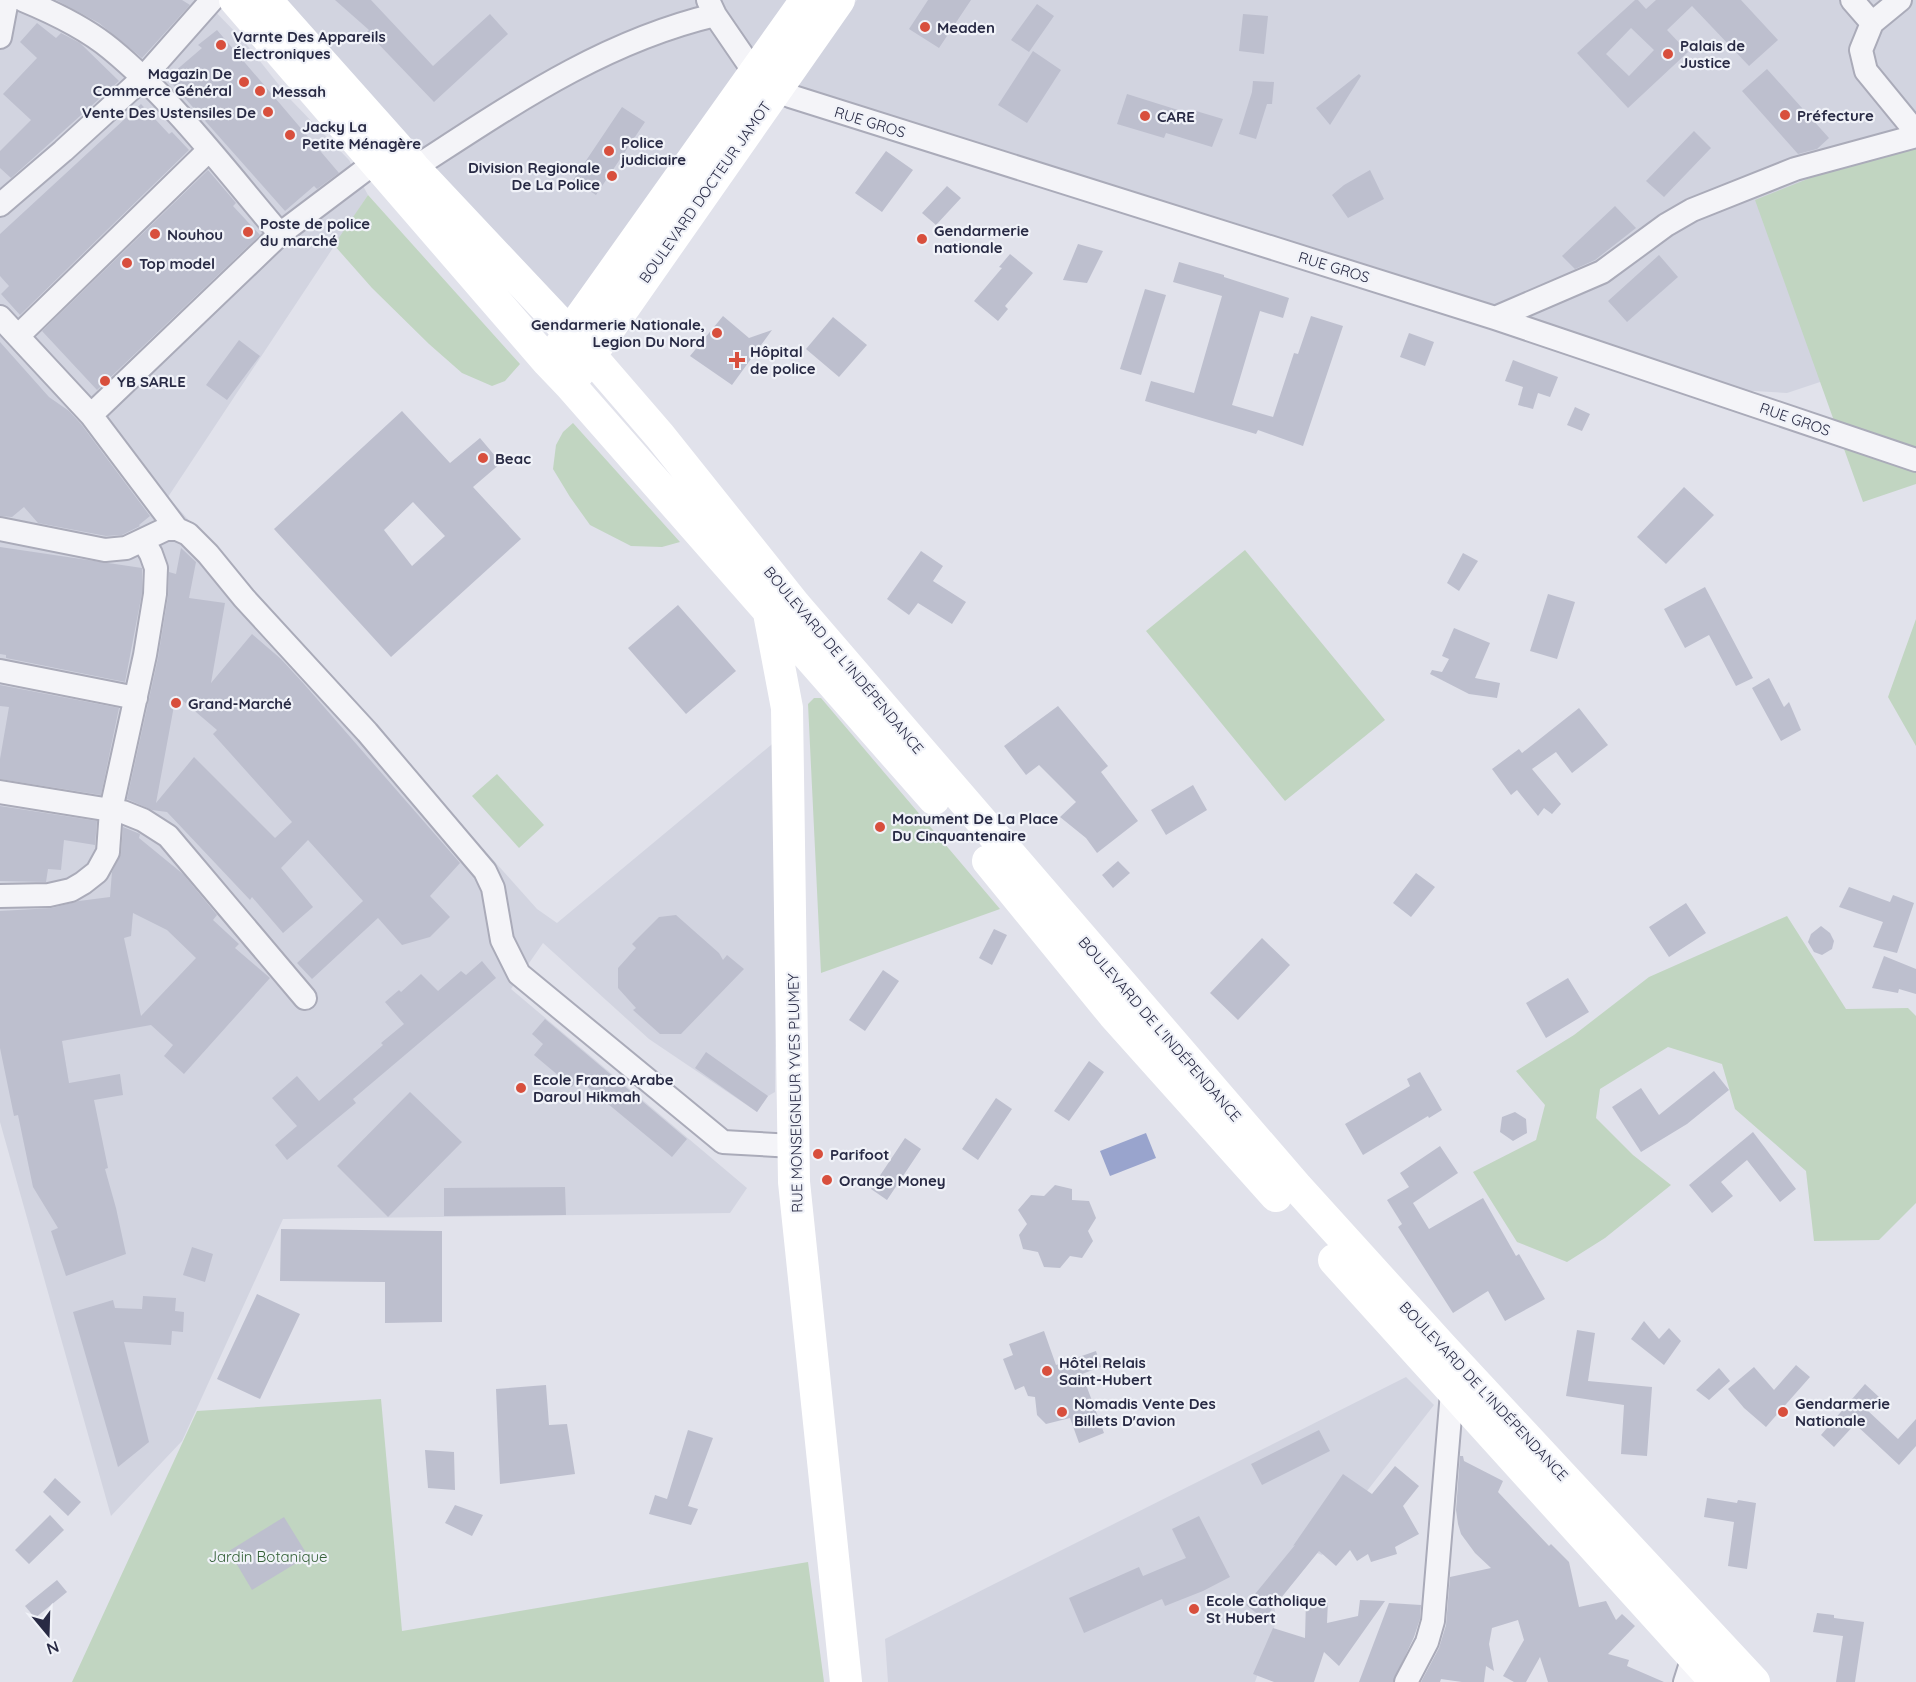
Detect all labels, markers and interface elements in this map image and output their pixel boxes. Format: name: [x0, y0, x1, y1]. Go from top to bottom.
place label: Meaden: [937, 18, 995, 37]
marker: Meaden: [918, 20, 932, 34]
place label: Varnte Des Appareils Électroniques: [233, 27, 386, 63]
place label: Palais de Justice: [1680, 36, 1745, 72]
marker: Varnte Des Appareils Électroniques: [214, 38, 228, 52]
marker: Palais de Justice: [1661, 47, 1675, 61]
place label: Magazin De Commerce Général: [93, 64, 232, 100]
marker: Magazin De Commerce Général: [237, 75, 251, 89]
place label: Messah: [272, 82, 326, 101]
marker: Messah: [253, 84, 267, 98]
street label: BOULEVARD DOCTEUR JAMOT: [635, 97, 775, 287]
street label: RUE GROS: [832, 102, 908, 142]
place label: Vente Des Ustensiles De: [82, 103, 256, 122]
marker: Vente Des Ustensiles De: [261, 105, 275, 119]
place label: Préfecture: [1797, 106, 1874, 125]
place label: CARE: [1157, 107, 1195, 126]
marker: Préfecture: [1778, 108, 1792, 122]
marker: CARE: [1138, 109, 1152, 123]
place label: Jacky La Petite Ménagère: [302, 117, 421, 153]
marker: Jacky La Petite Ménagère: [283, 128, 297, 142]
place label: Police judiciaire: [620, 133, 686, 169]
marker: Police judiciaire: [602, 144, 616, 158]
place label: Division Regionale De La Police: [468, 158, 600, 194]
marker: Division Regionale De La Police: [605, 169, 619, 183]
place label: Poste de police du marché: [260, 214, 370, 250]
place label: Gendarmerie nationale: [934, 221, 1029, 257]
place label: Nouhou: [167, 225, 223, 244]
marker: Poste de police du marché: [241, 225, 255, 239]
marker: Nouhou: [148, 227, 162, 241]
marker: Gendarmerie nationale: [915, 232, 929, 246]
street label: RUE GROS: [1296, 247, 1372, 287]
place label: Top model: [139, 254, 215, 273]
marker: Top model: [120, 256, 134, 270]
place label: Gendarmerie Nationale, Legion Du Nord: [531, 315, 705, 351]
marker: Gendarmerie Nationale, Legion Du Nord: [710, 326, 724, 340]
place label: Hôpital de police: [750, 342, 816, 378]
marker: Hôpital de police: [728, 351, 746, 369]
place label: YB SARLE: [117, 372, 186, 391]
marker: YB SARLE: [98, 374, 112, 388]
street label: RUE GROS: [1757, 398, 1833, 440]
place label: Beac: [495, 449, 531, 468]
marker: Beac: [476, 451, 490, 465]
street label: BOULEVARD DE L'INDÉPENDANCE: [760, 562, 928, 758]
place label: Grand-Marché: [188, 694, 292, 713]
marker: Grand-Marché: [169, 696, 183, 710]
place label: Monument De La Place Du Cinquantenaire: [892, 809, 1059, 845]
marker: Monument De La Place Du Cinquantenaire: [873, 820, 887, 834]
street label: BOULEVARD DE L'INDÉPENDANCE: [1074, 933, 1246, 1125]
street label: RUE MONSEIGNEUR YVES PLUMEY: [783, 972, 807, 1213]
place label: Ecole Franco Arabe Daroul Hikmah: [533, 1070, 674, 1106]
marker: Ecole Franco Arabe Daroul Hikmah: [514, 1081, 528, 1095]
place label: Parifoot: [830, 1145, 889, 1164]
marker: Parifoot: [811, 1147, 825, 1161]
place label: Orange Money: [839, 1171, 946, 1190]
marker: Orange Money: [820, 1173, 834, 1187]
street label: BOULEVARD DE L'INDÉPENDANCE: [1396, 1297, 1572, 1485]
place label: Hôtel Relais Saint-Hubert: [1059, 1353, 1152, 1389]
marker: Hôtel Relais Saint-Hubert: [1040, 1364, 1054, 1378]
place label: Nomadis Vente Des Billets D'avion: [1074, 1394, 1216, 1430]
place label: Gendarmerie Nationale: [1795, 1394, 1890, 1430]
marker: Nomadis Vente Des Billets D'avion: [1055, 1405, 1069, 1419]
marker: Gendarmerie Nationale: [1776, 1405, 1790, 1419]
park label: Jardin Botanique: [208, 1547, 328, 1566]
place label: Ecole Catholique St Hubert: [1206, 1591, 1327, 1627]
marker: Ecole Catholique St Hubert: [1187, 1602, 1201, 1616]
north arrow: [18, 1604, 78, 1664]
text: N: [44, 1637, 62, 1660]

